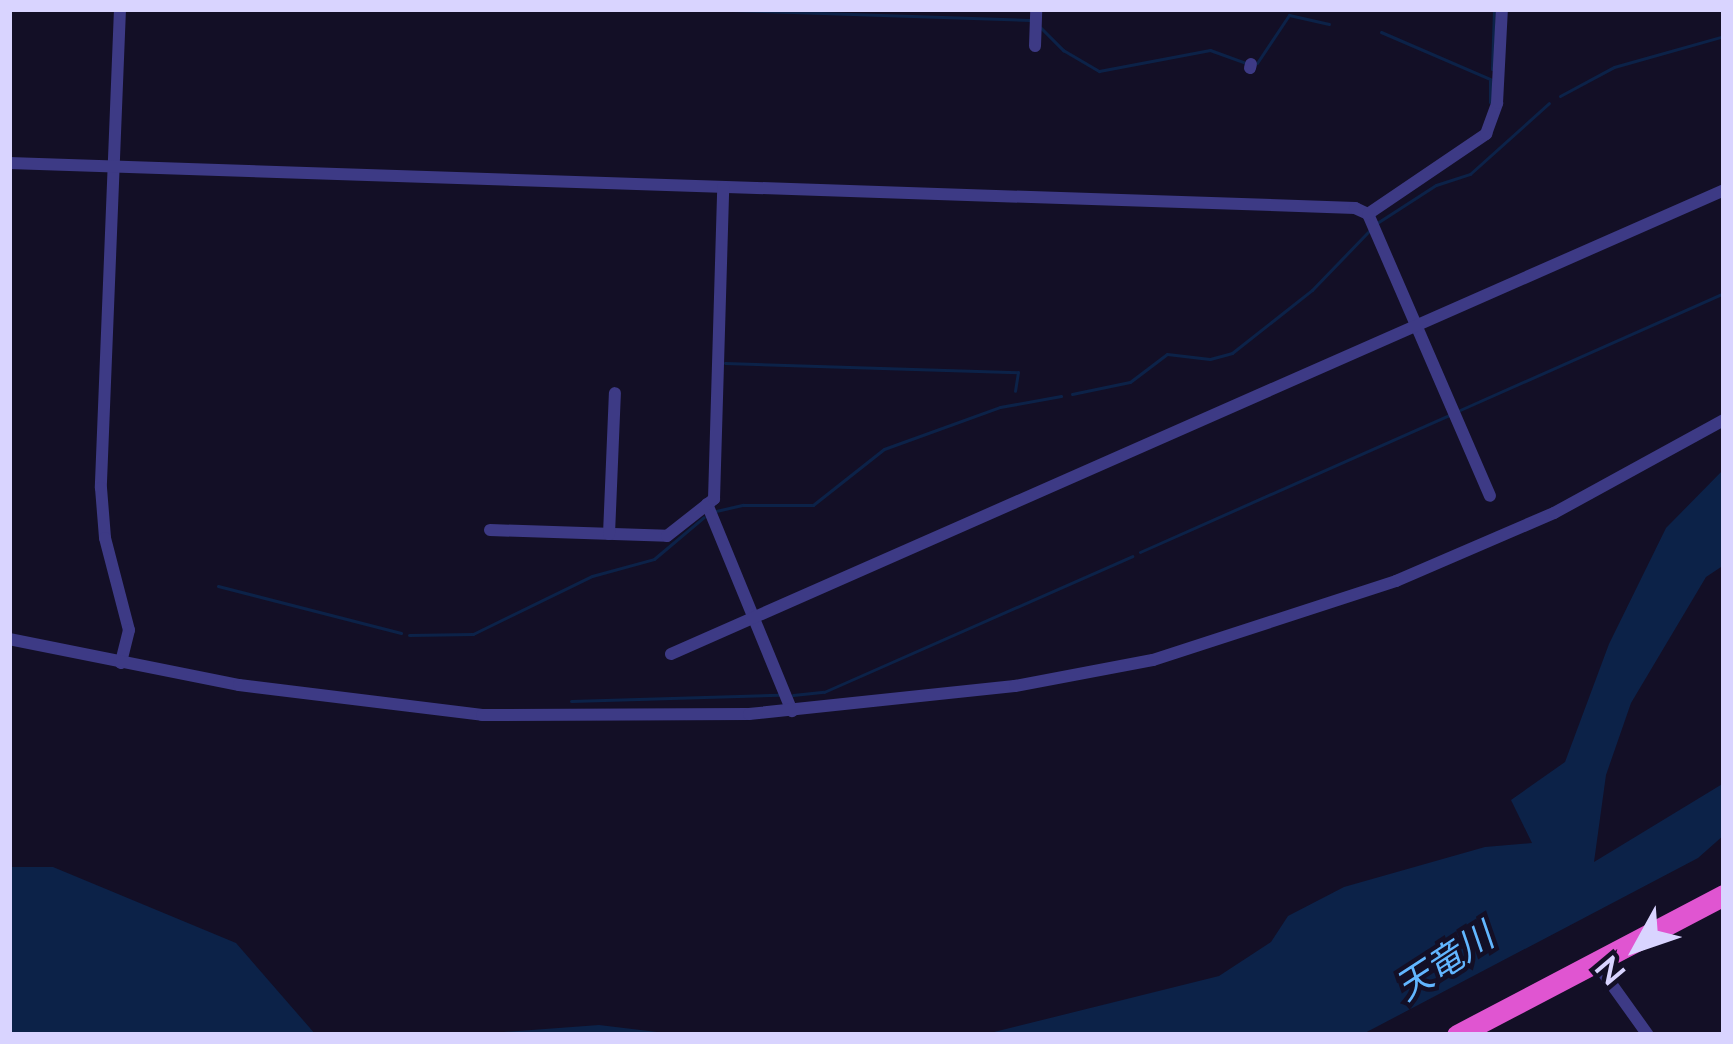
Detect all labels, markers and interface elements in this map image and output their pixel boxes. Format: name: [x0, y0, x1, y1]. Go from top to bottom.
north arrow: [1577, 888, 1697, 1008]
water label: 天竜川: [1387, 913, 1501, 1009]
text: N: [1586, 949, 1633, 994]

